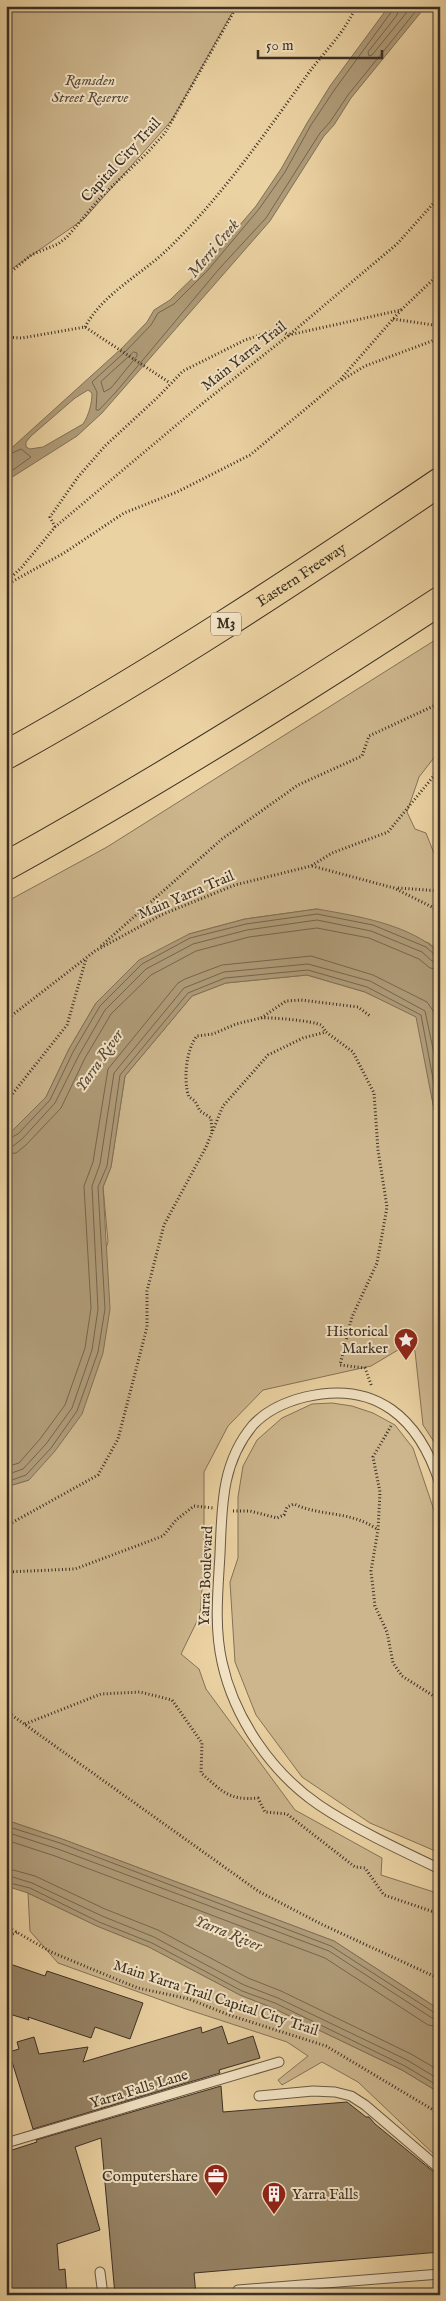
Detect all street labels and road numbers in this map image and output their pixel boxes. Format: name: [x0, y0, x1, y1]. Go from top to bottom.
street label: Capital City Trail: [77, 113, 166, 206]
street label: Main Yarra Trail: [198, 316, 291, 395]
street label: Eastern Freeway: [253, 538, 350, 611]
road number: M3: [211, 612, 241, 636]
street label: Main Yarra Trail: [135, 866, 238, 924]
street label: Yarra Boulevard: [195, 1525, 217, 1626]
street label: Main Yarra Trail Capital City Trail: [111, 1956, 322, 2040]
street label: Yarra Falls Lane: [88, 2065, 190, 2113]

